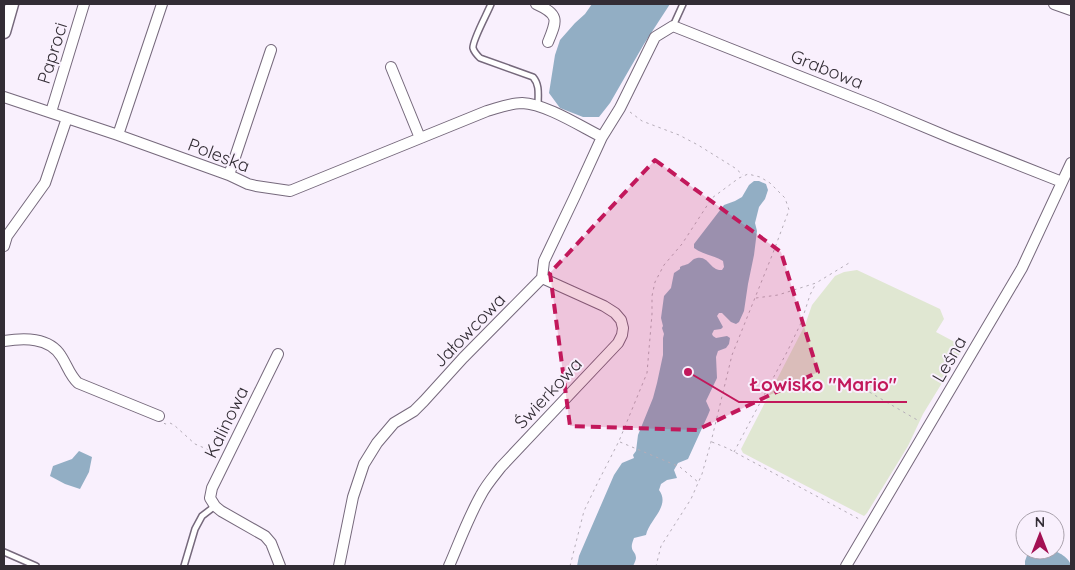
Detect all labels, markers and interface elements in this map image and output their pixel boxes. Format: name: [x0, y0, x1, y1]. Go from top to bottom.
street label: Paproci: [32, 19, 72, 87]
street label: Grabowa: [787, 44, 867, 94]
street label: Poleska: [185, 133, 253, 177]
street label: Jałowcowa: [428, 288, 510, 372]
street label: Leśna: [927, 332, 971, 386]
street label: Świerkowa: [509, 353, 587, 433]
callout: Łowisko "Mario": [739, 368, 907, 402]
text: Łowisko "Mario": [749, 372, 897, 396]
street label: Kalinowa: [199, 382, 253, 462]
north arrow: [1015, 510, 1065, 560]
text: N: [1035, 513, 1045, 531]

